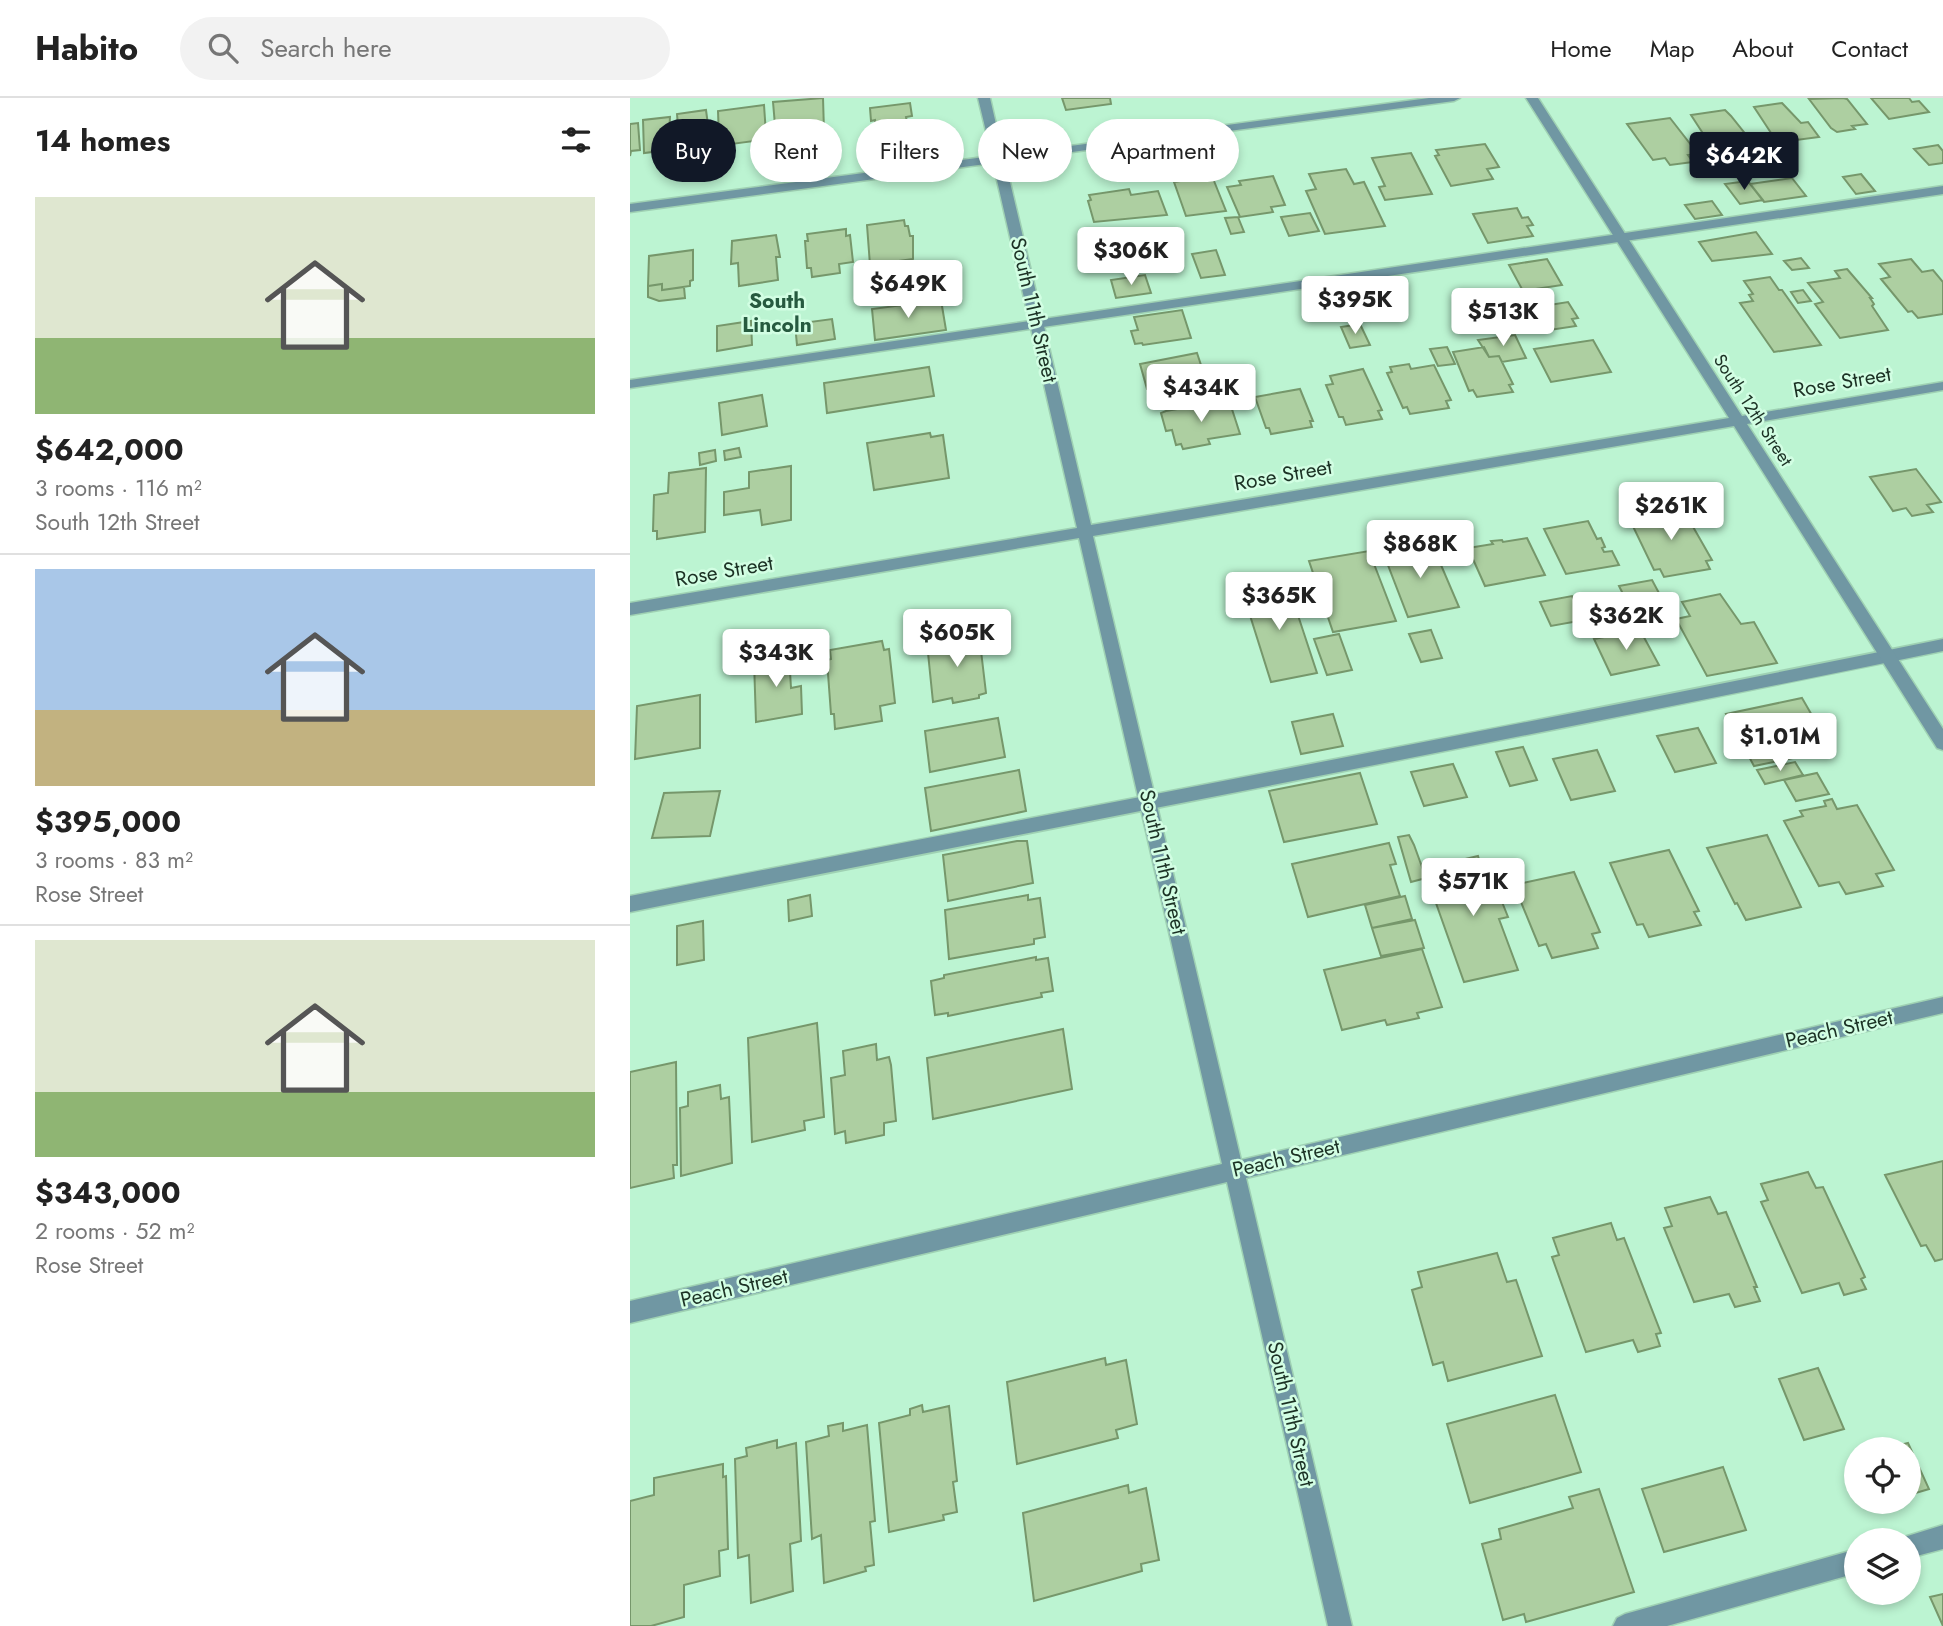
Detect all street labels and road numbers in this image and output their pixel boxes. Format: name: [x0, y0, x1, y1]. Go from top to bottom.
street label: South 11th Street: [1003, 235, 1065, 385]
street label: South 12th Street: [1707, 349, 1799, 472]
street label: Rose Street: [1791, 359, 1893, 405]
street label: Rose Street: [1232, 452, 1334, 498]
street label: Rose Street: [673, 548, 775, 594]
street label: South 11th Street: [1132, 787, 1194, 937]
street label: Peach Street: [1782, 1002, 1896, 1056]
street label: Peach Street: [1229, 1131, 1343, 1185]
street label: Peach Street: [677, 1261, 791, 1315]
street label: South 11th Street: [1260, 1339, 1322, 1489]

